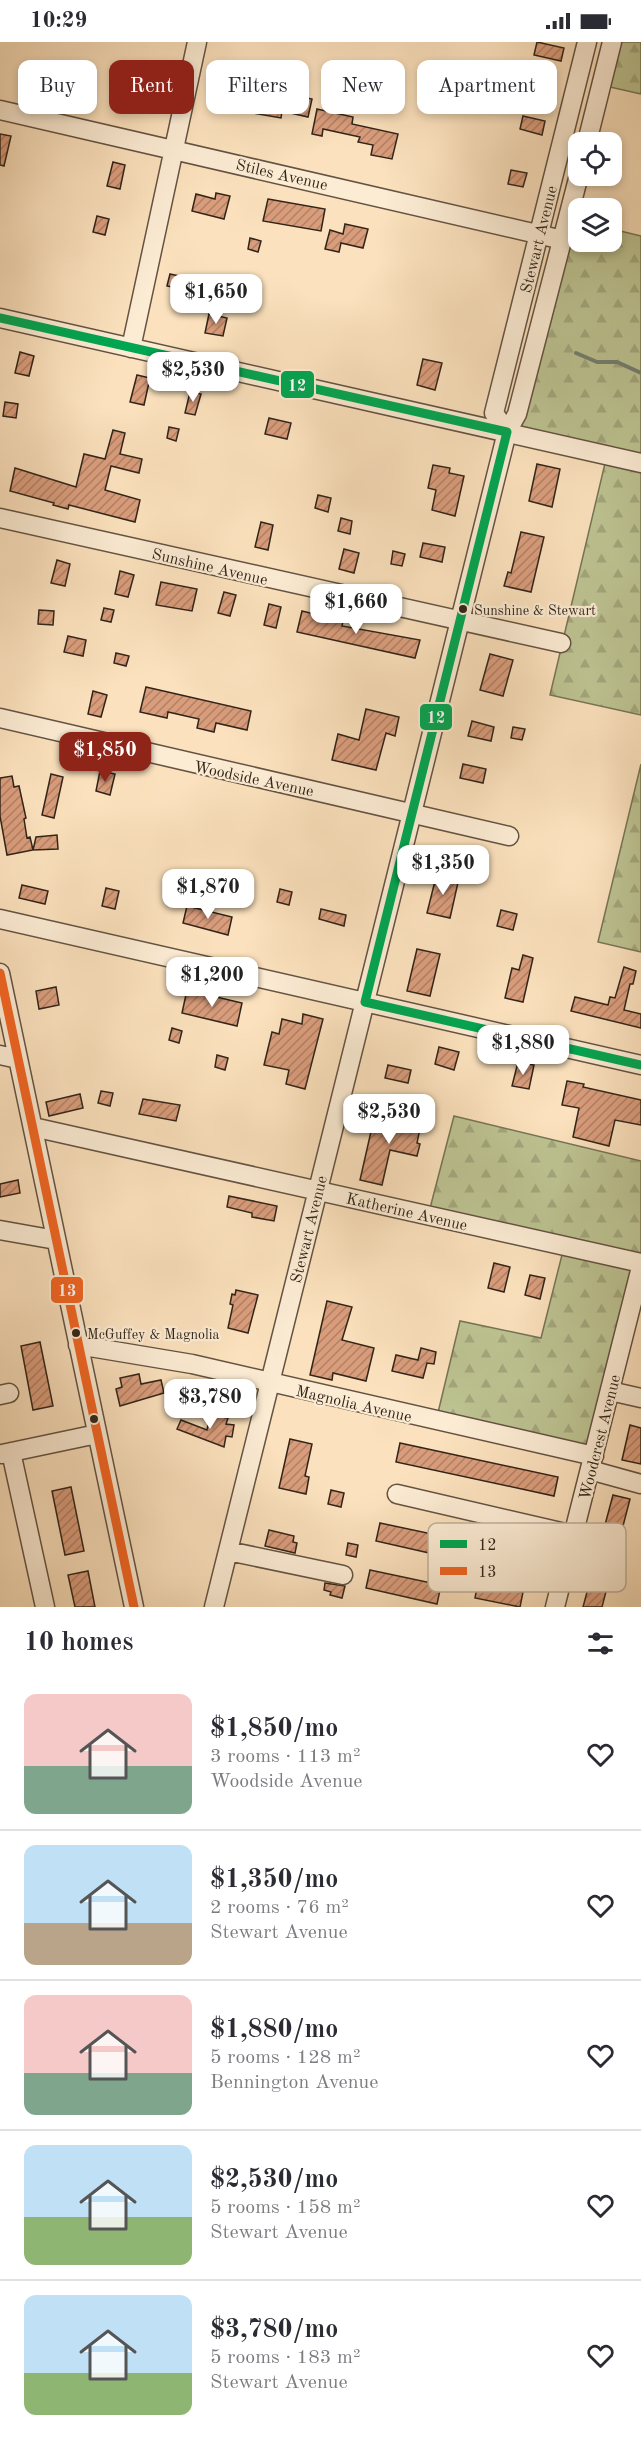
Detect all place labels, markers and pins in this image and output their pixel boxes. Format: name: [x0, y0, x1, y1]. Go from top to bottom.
pin: $1,650: [167, 274, 265, 325]
pin: $2,530: [144, 352, 242, 403]
pin: $1,660: [307, 584, 405, 635]
marker: Sunshine & Stewart: [457, 603, 469, 615]
place label: Sunshine & Stewart: [474, 604, 596, 618]
pin: $1,850: [56, 732, 154, 783]
pin: $1,350: [394, 845, 492, 896]
pin: $1,870: [159, 869, 257, 920]
pin: $1,200: [163, 957, 261, 1008]
pin: $1,880: [474, 1025, 572, 1076]
pin: $2,530: [340, 1094, 438, 1145]
marker: McGuffey & Magnolia: [70, 1327, 82, 1339]
place label: McGuffey & Magnolia: [87, 1328, 220, 1342]
pin: $3,780: [161, 1379, 259, 1430]
unlabelled marker: [88, 1413, 100, 1425]

